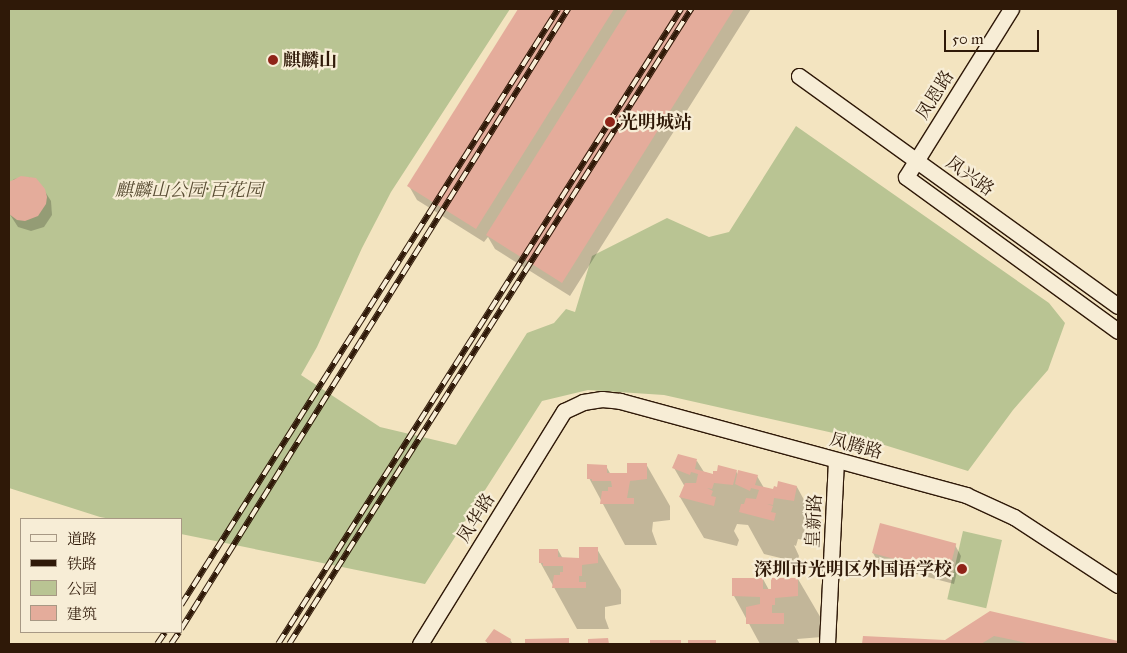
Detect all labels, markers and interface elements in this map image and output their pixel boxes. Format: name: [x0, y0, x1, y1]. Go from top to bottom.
scale bar: [947, 20, 1042, 52]
text: 50 m: [952, 30, 984, 48]
place label: 麒麟山: [283, 49, 337, 71]
marker: 麒麟山: [267, 54, 279, 66]
street label: 凤恩路: [912, 66, 958, 124]
place label: 光明城站: [620, 111, 692, 133]
marker: 光明城站: [604, 116, 616, 128]
street label: 凤兴路: [942, 151, 998, 201]
park label: 麒麟山公园·百花园: [115, 179, 263, 201]
street label: 凤腾路: [827, 429, 885, 463]
street label: 凤华路: [453, 489, 499, 547]
street label: 皇新路: [802, 493, 826, 549]
legend: [20, 518, 182, 633]
text: 道路: [67, 530, 97, 548]
text: 铁路: [67, 555, 97, 573]
place label: 深圳市光明区外国语学校: [754, 558, 952, 580]
marker: 深圳市光明区外国语学校: [956, 563, 968, 575]
text: 公园: [67, 580, 97, 598]
text: 建筑: [67, 605, 97, 623]

